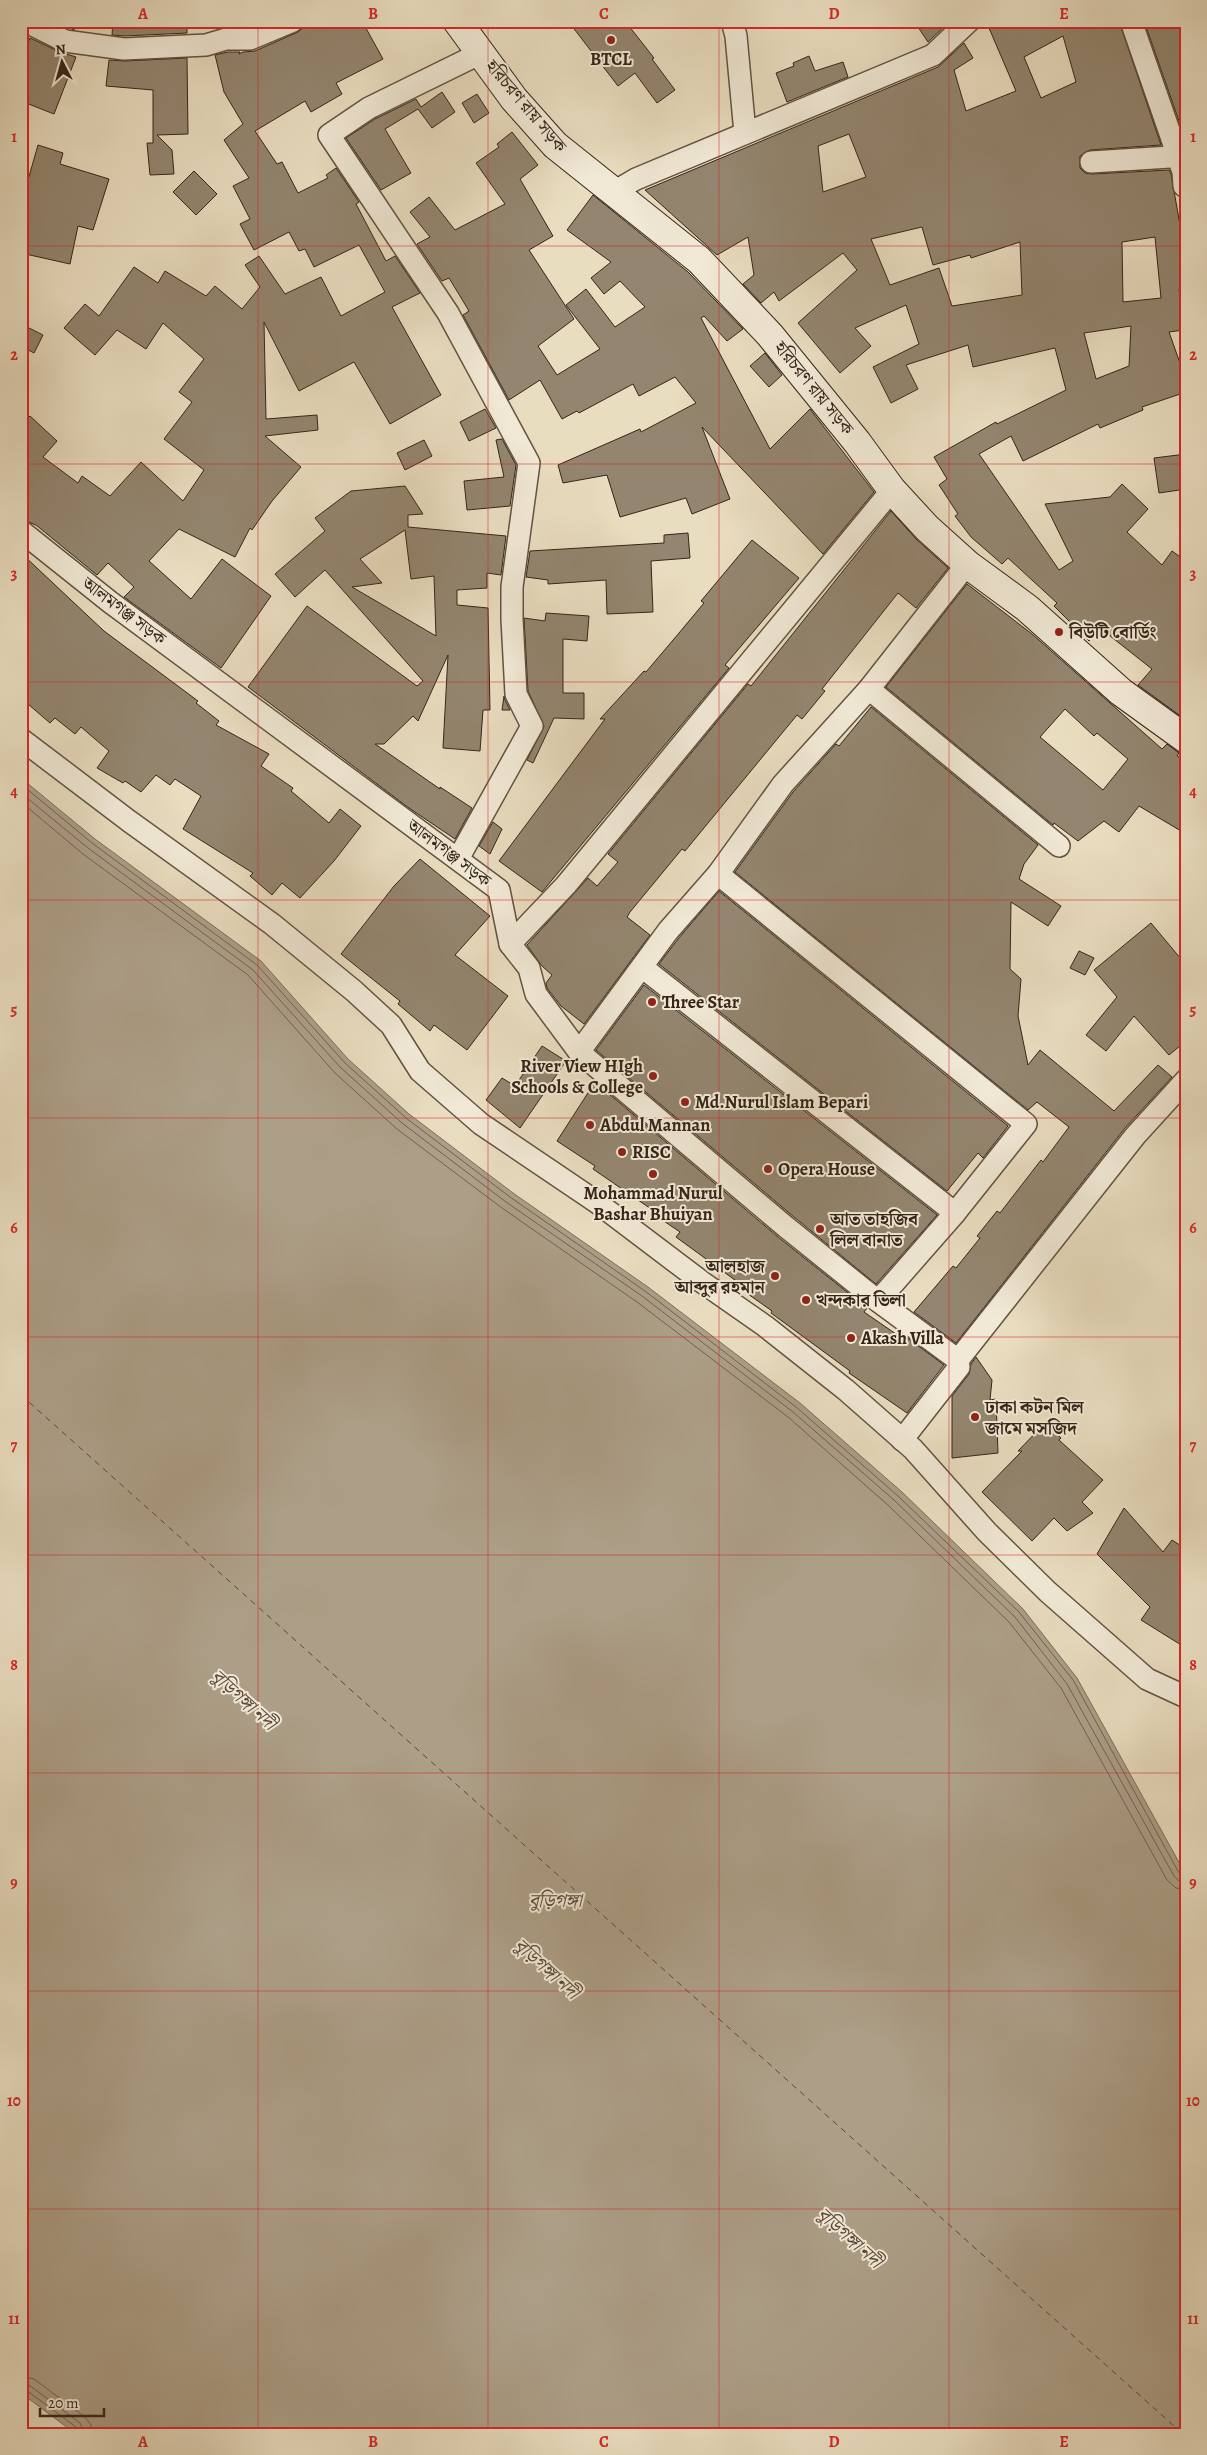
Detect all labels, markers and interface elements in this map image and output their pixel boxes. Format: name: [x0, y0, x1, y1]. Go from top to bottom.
text: A: [137, 3, 149, 25]
text: B: [368, 3, 378, 25]
text: C: [599, 3, 609, 25]
text: D: [828, 3, 840, 25]
text: E: [1059, 3, 1069, 25]
marker: BTCL: [605, 34, 617, 46]
north arrow: [38, 38, 88, 88]
text: N: [55, 40, 67, 60]
place label: BTCL: [590, 47, 632, 71]
street label: হরিচরণ রায় সড়ক: [480, 54, 573, 158]
text: 1: [11, 126, 17, 148]
text: 1: [1190, 126, 1196, 148]
street label: হরিচরণ রায় সড়ক: [768, 335, 860, 441]
text: 2: [10, 344, 18, 366]
text: 2: [1189, 344, 1197, 366]
text: 3: [11, 563, 18, 585]
text: 3: [1190, 563, 1197, 585]
street label: আলমগঞ্জ সড়ক: [76, 571, 172, 651]
place label: বিউটি বোর্ডিং: [1068, 620, 1157, 644]
marker: বিউটি বোর্ডিং: [1053, 626, 1065, 638]
text: 4: [10, 781, 18, 803]
text: 4: [1189, 781, 1197, 803]
street label: আলমগঞ্জ সড়ক: [401, 813, 497, 893]
place label: Three Star: [662, 990, 740, 1014]
marker: Three Star: [646, 996, 658, 1008]
text: 5: [11, 999, 18, 1021]
text: 5: [1190, 999, 1197, 1021]
place label: River View HIgh Schools & College: [511, 1054, 643, 1099]
marker: River View HIgh Schools & College: [647, 1070, 659, 1082]
place label: Md.Nurul Islam Bepari: [695, 1090, 868, 1114]
marker: Md.Nurul Islam Bepari: [679, 1096, 691, 1108]
place label: Abdul Mannan: [599, 1113, 710, 1137]
marker: Abdul Mannan: [584, 1119, 596, 1131]
place label: RISC: [632, 1140, 671, 1164]
marker: RISC: [616, 1146, 628, 1158]
place label: Opera House: [778, 1157, 875, 1181]
marker: Opera House: [762, 1163, 774, 1175]
marker: Mohammad Nurul Bashar Bhuiyan: [647, 1168, 659, 1180]
place label: Mohammad Nurul Bashar Bhuiyan: [583, 1181, 723, 1226]
place label: আত তাহজিব লিল বানাত: [829, 1207, 919, 1252]
text: 6: [10, 1217, 18, 1239]
text: 6: [1189, 1217, 1197, 1239]
marker: আত তাহজিব লিল বানাত: [814, 1223, 826, 1235]
place label: আলহাজ আব্দুর রহমান: [673, 1254, 766, 1299]
marker: আলহাজ আব্দুর রহমান: [769, 1270, 781, 1282]
place label: খন্দকার ভিলা: [816, 1288, 906, 1312]
marker: খন্দকার ভিলা: [800, 1294, 812, 1306]
place label: Akash Villa: [860, 1326, 944, 1350]
marker: Akash Villa: [845, 1332, 857, 1344]
place label: ঢাকা কটন মিল জামে মসজিদ: [984, 1395, 1085, 1440]
marker: ঢাকা কটন মিল জামে মসজিদ: [969, 1411, 981, 1423]
text: 7: [11, 1435, 18, 1457]
text: 7: [1190, 1435, 1197, 1457]
text: 8: [10, 1654, 18, 1676]
text: 8: [1189, 1654, 1197, 1676]
water label: বুড়িগঙ্গা নদী: [205, 1664, 283, 1737]
text: 9: [10, 1872, 18, 1894]
text: 9: [1189, 1872, 1197, 1894]
water label: বুড়িগঙ্গা: [529, 1888, 584, 1914]
water label: বুড়িগঙ্গা নদী: [508, 1933, 586, 2006]
text: 10: [7, 2090, 21, 2112]
text: 10: [1186, 2090, 1200, 2112]
water label: বুড়িগঙ্গা নদী: [811, 2202, 889, 2275]
text: 11: [8, 2308, 20, 2330]
text: 11: [1187, 2308, 1199, 2330]
scale bar: [40, 2385, 104, 2417]
text: 20 m: [48, 2393, 79, 2413]
text: A: [137, 2431, 149, 2453]
text: B: [368, 2431, 378, 2453]
text: C: [599, 2431, 609, 2453]
text: D: [828, 2431, 840, 2453]
text: E: [1059, 2431, 1069, 2453]

